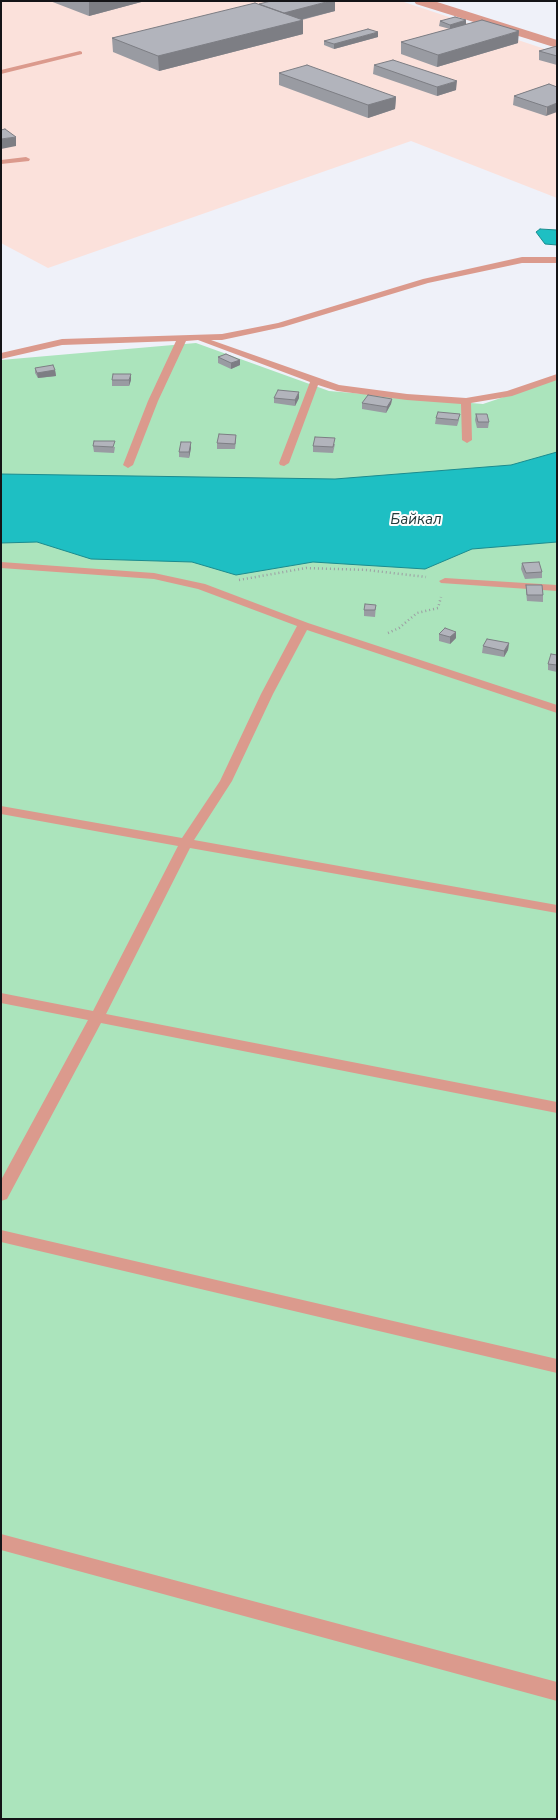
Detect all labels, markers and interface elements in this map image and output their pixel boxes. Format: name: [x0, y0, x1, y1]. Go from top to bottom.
water label: Байкал: [390, 511, 442, 529]

